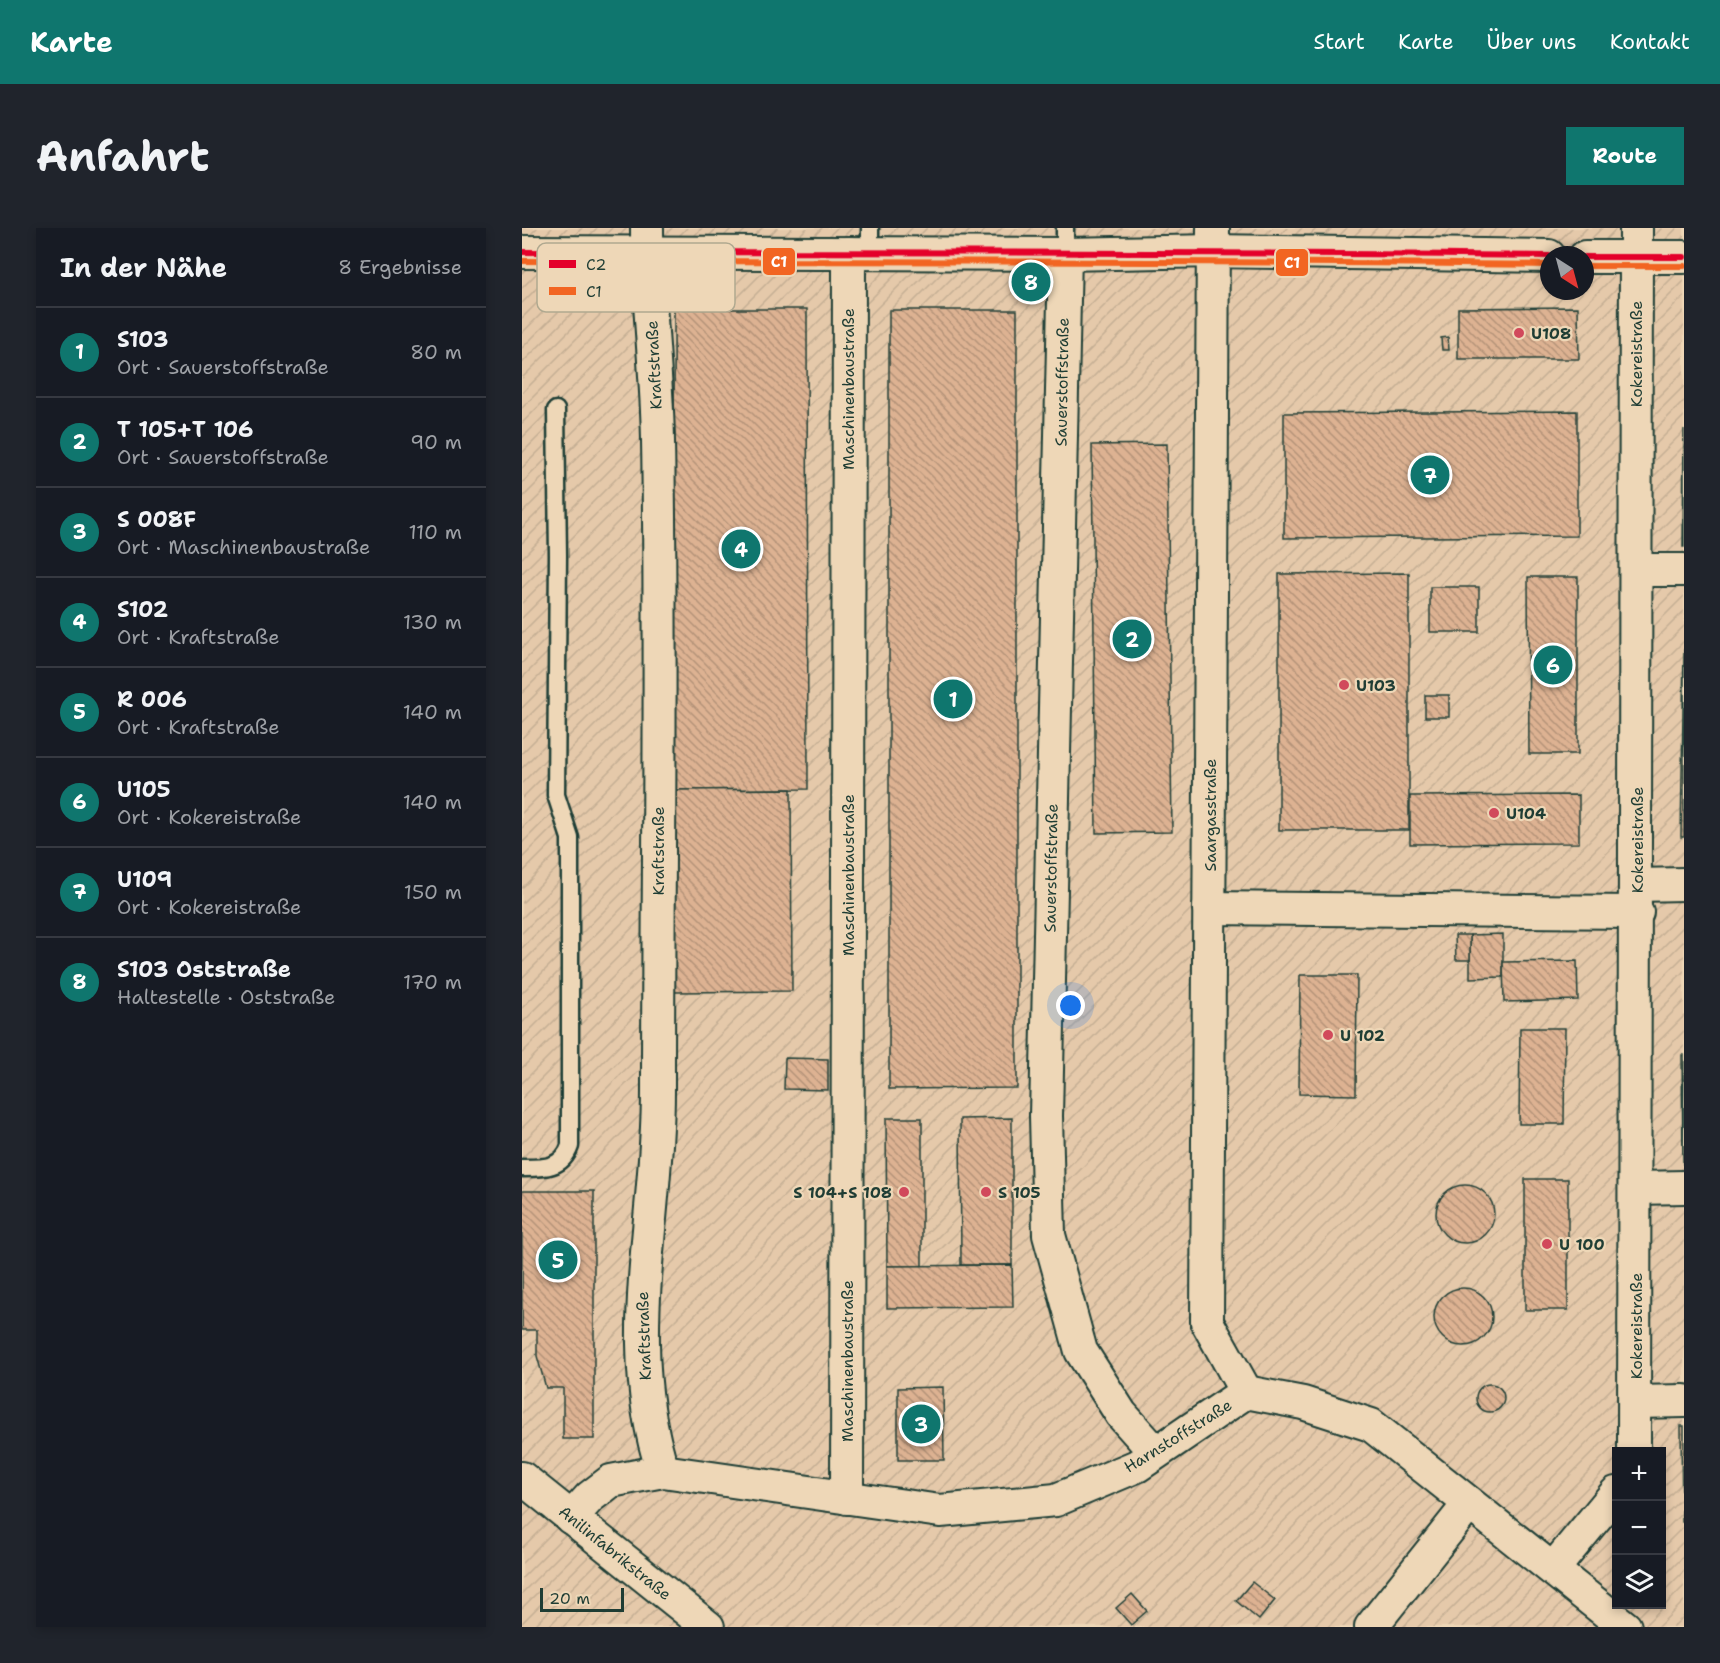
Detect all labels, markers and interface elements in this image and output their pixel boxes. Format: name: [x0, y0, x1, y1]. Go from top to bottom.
text: Karte: [30, 23, 113, 61]
text: Start: [1314, 28, 1365, 56]
text: Karte: [1398, 28, 1454, 56]
text: Über uns: [1487, 28, 1577, 56]
text: Kontakt: [1610, 28, 1690, 56]
button: Route: [1566, 127, 1684, 185]
text: Anfahrt: [36, 128, 209, 184]
legend: [537, 243, 735, 312]
north arrow: [1540, 246, 1594, 300]
line badge: C1: [762, 247, 796, 276]
line badge: C1: [1275, 248, 1309, 277]
text: In der Nähe: [60, 250, 227, 285]
text: C1: [771, 251, 787, 272]
text: C1: [1284, 252, 1300, 273]
text: 8 Ergebnisse: [338, 254, 462, 280]
text: C2: [586, 254, 606, 275]
pin: 8: [1012, 260, 1050, 304]
text: C1: [586, 281, 602, 302]
street label: Kokereistraße: [1626, 301, 1647, 407]
street label: Maschinenbaustraße: [838, 308, 859, 470]
street label: Sauerstoffstraße: [1050, 317, 1074, 447]
street label: Kraftstraße: [641, 320, 667, 410]
place label: U108: [1531, 323, 1571, 344]
text: S103: [117, 325, 168, 354]
marker: U108: [1512, 326, 1526, 340]
text: 1: [75, 339, 84, 365]
text: 80 m: [410, 339, 462, 365]
text: Ort · Sauerstoffstraße: [117, 354, 329, 380]
text: T 105+T 106: [117, 415, 253, 444]
text: 2: [73, 429, 87, 455]
text: 90 m: [410, 429, 462, 455]
text: Ort · Sauerstoffstraße: [117, 444, 329, 470]
pin: 7: [1410, 452, 1450, 498]
text: S 008F: [117, 505, 196, 534]
text: 3: [73, 519, 87, 545]
text: 110 m: [408, 519, 462, 545]
pin: 4: [722, 526, 760, 572]
text: Ort · Maschinenbaustraße: [117, 534, 370, 560]
text: S102: [117, 595, 168, 624]
text: 4: [73, 609, 87, 635]
text: 130 m: [403, 609, 462, 635]
pin: 2: [1112, 616, 1152, 662]
text: Ort · Kraftstraße: [117, 624, 280, 650]
pin: 6: [1534, 642, 1572, 688]
place label: U103: [1356, 675, 1396, 696]
pin: 1: [934, 676, 972, 722]
marker: U103: [1337, 678, 1351, 692]
text: R 006: [117, 685, 187, 714]
text: 5: [73, 699, 86, 725]
text: 140 m: [403, 699, 462, 725]
text: Ort · Kraftstraße: [117, 714, 280, 740]
street label: Saargasstraße: [1200, 759, 1221, 871]
text: U105: [117, 775, 171, 804]
street label: Kokereistraße: [1627, 787, 1648, 893]
text: 6: [73, 789, 87, 815]
text: 140 m: [403, 789, 462, 815]
street label: Maschinenbaustraße: [838, 794, 859, 956]
street label: Sauerstoffstraße: [1039, 803, 1063, 933]
place label: U104: [1506, 803, 1546, 824]
text: Ort · Kokereistraße: [117, 804, 301, 830]
street label: Kraftstraße: [648, 806, 669, 896]
marker: U104: [1487, 806, 1501, 820]
text: U109: [117, 865, 172, 894]
text: 7: [73, 879, 87, 905]
text: 150 m: [404, 879, 462, 905]
text: Ort · Kokereistraße: [117, 894, 301, 920]
text: S103 Oststraße: [117, 955, 291, 984]
text: 8: [73, 969, 87, 995]
text: 170 m: [403, 969, 462, 995]
text: Haltestelle · Oststraße: [117, 984, 335, 1010]
your location: [1056, 991, 1085, 1020]
place label: U 102: [1340, 1025, 1385, 1046]
marker: U 102: [1321, 1028, 1335, 1042]
place label: S 104+S 108: [793, 1182, 892, 1203]
place label: S 105: [998, 1182, 1041, 1203]
marker: S 104+S 108: [897, 1185, 911, 1199]
marker: S 105: [979, 1185, 993, 1199]
place label: U 100: [1559, 1234, 1605, 1255]
marker: U 100: [1540, 1237, 1554, 1251]
pin: 5: [538, 1238, 578, 1282]
street label: Kokereistraße: [1626, 1273, 1647, 1379]
street label: Maschinenbaustraße: [837, 1280, 858, 1442]
street label: Kraftstraße: [632, 1291, 656, 1381]
street label: Harnstoffstraße: [1120, 1394, 1236, 1478]
pin: 3: [902, 1402, 940, 1446]
map controls: [1612, 1447, 1666, 1609]
button: +: [1612, 1447, 1666, 1501]
street label: Anilinfabrikstraße: [554, 1501, 676, 1605]
button: −: [1612, 1501, 1666, 1555]
button: layers: [1612, 1555, 1666, 1609]
scale bar: [540, 1585, 624, 1612]
text: 20 m: [549, 1588, 590, 1609]

